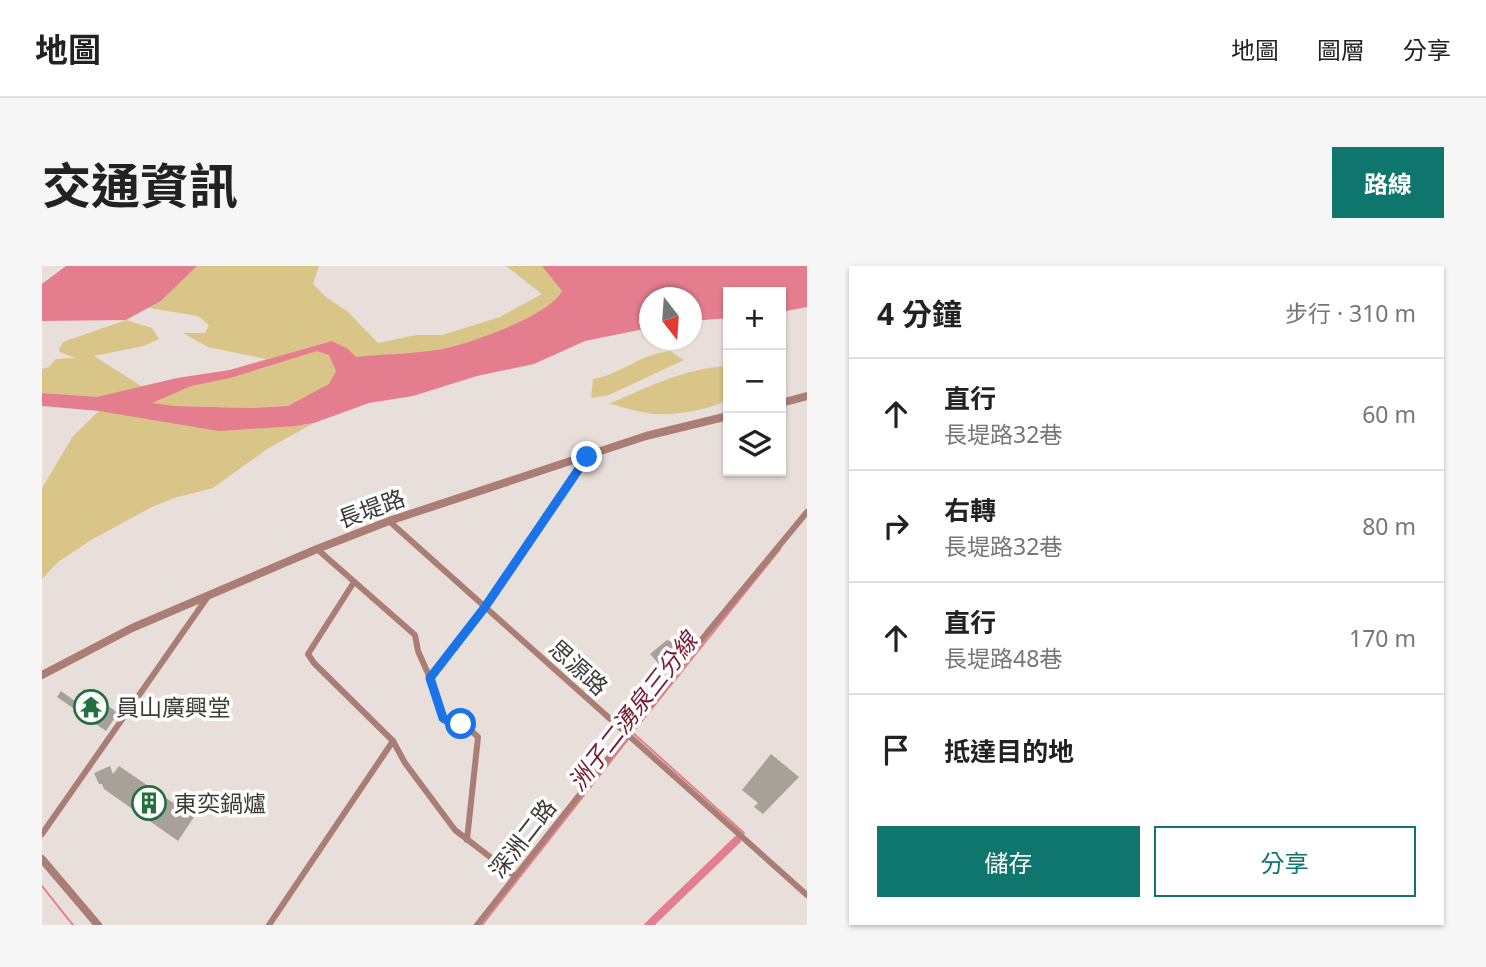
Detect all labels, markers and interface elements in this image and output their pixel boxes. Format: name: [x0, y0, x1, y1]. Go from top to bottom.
text: 地圖: [35, 27, 101, 72]
text: 地圖: [1231, 33, 1279, 66]
text: 圖層: [1317, 33, 1365, 66]
text: 分享: [1403, 33, 1451, 66]
button: 路線: [1332, 147, 1444, 218]
text: 交通資訊: [42, 152, 238, 218]
north arrow: [639, 287, 702, 350]
map controls: [723, 287, 786, 476]
button: +: [723, 287, 786, 350]
text: 4 分鐘: [877, 293, 962, 334]
text: 步行 · 310 m: [1285, 297, 1416, 329]
button: −: [723, 350, 786, 413]
text: 直行: [944, 380, 996, 416]
icon: ahead: [877, 395, 915, 433]
text: 60 m: [1362, 398, 1416, 430]
button: layers: [723, 413, 786, 476]
text: 長堤路32巷: [944, 418, 1062, 450]
route end: [571, 441, 602, 472]
street label: 長堤路: [333, 481, 409, 535]
text: 右轉: [944, 492, 996, 528]
icon: right: [877, 507, 915, 545]
text: 80 m: [1362, 510, 1416, 542]
text: 長堤路32巷: [944, 530, 1062, 562]
text: 直行: [944, 604, 996, 640]
icon: ahead: [877, 619, 915, 657]
text: 170 m: [1349, 622, 1416, 654]
water label: 洲子二湧泉三分線: [560, 623, 706, 797]
street label: 思源路: [543, 632, 615, 702]
text: 長堤路48巷: [944, 642, 1062, 674]
temple icon: 員山廣興堂: [72, 688, 110, 726]
place label: 員山廣興堂: [116, 691, 231, 723]
route start: [445, 708, 476, 739]
icon: arrive: [877, 731, 915, 769]
text: 抵達目的地: [944, 733, 1074, 769]
building icon: 東奕鍋爐: [130, 784, 168, 822]
place label: 東奕鍋爐: [174, 787, 266, 819]
street label: 深洲二路: [481, 792, 563, 884]
button: 儲存: [877, 826, 1140, 897]
button: 分享: [1154, 826, 1416, 897]

